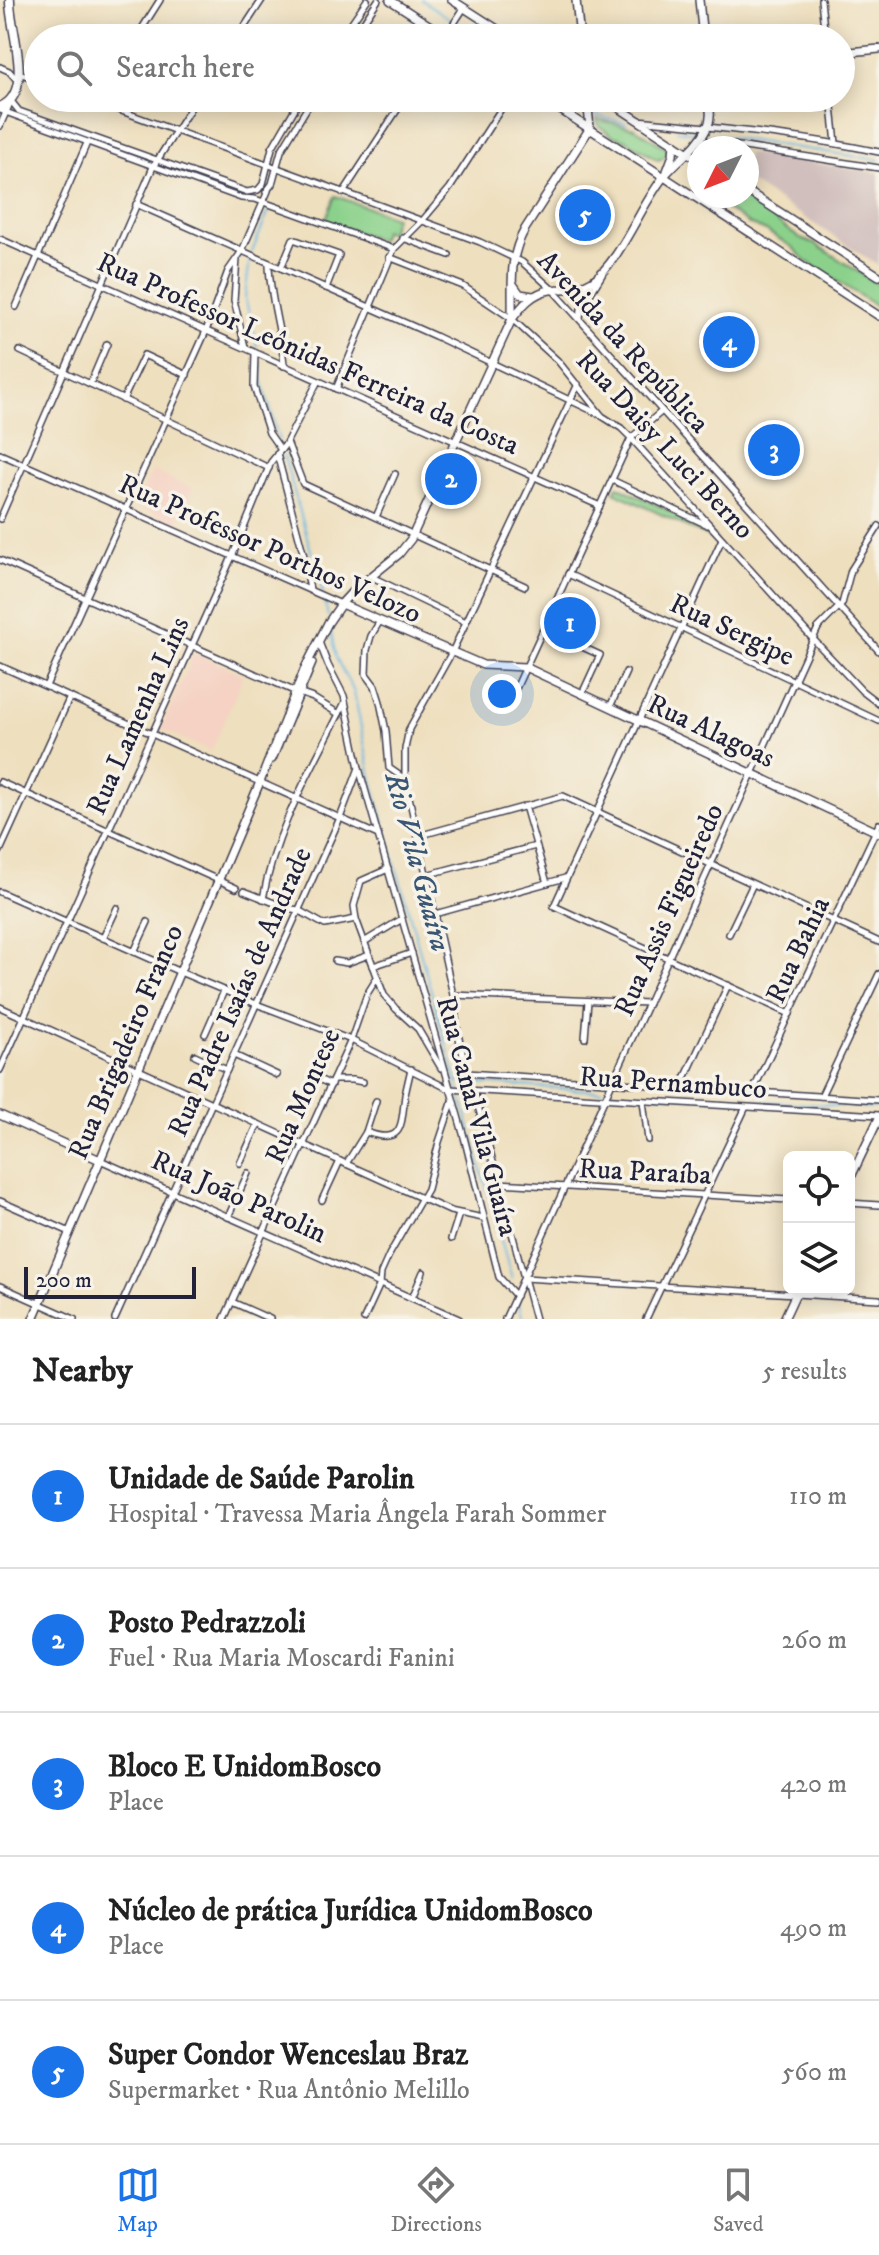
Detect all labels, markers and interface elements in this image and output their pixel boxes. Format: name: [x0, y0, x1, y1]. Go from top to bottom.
search box: [24, 24, 855, 112]
icon: search: [52, 46, 96, 90]
text: Search here: [116, 50, 255, 87]
north arrow: [687, 136, 759, 208]
pin: 5: [559, 185, 611, 245]
street label: Avenida da República: [529, 243, 717, 441]
street label: Rua Professor Leônidas Ferreira da Costa: [92, 245, 524, 463]
pin: 4: [703, 312, 755, 372]
street label: Rua Daisy Luci Berno: [568, 343, 762, 547]
pin: 3: [748, 420, 800, 480]
pin: 2: [425, 449, 477, 509]
street label: Rua Professor Porthos Velozo: [114, 467, 426, 631]
street label: Rua Sergipe: [664, 586, 800, 674]
pin: 1: [544, 593, 596, 653]
street label: Rua Lamenha Lins: [79, 611, 197, 821]
your location: [482, 674, 522, 714]
street label: Rua Alagoas: [642, 686, 780, 776]
water label: Rio Vila Guaíra: [375, 767, 459, 956]
street label: Rua Assis Figueiredo: [606, 798, 732, 1022]
street label: Rua Padre Isaías de Andrade: [160, 842, 320, 1142]
street label: Rua Bahia: [758, 891, 838, 1009]
street label: Rua Brigadeiro Franco: [61, 919, 191, 1165]
street label: Rua Canal Vila Guaíra: [428, 992, 526, 1240]
street label: Rua Montese: [258, 1023, 348, 1169]
street label: Rua Pernambuco: [578, 1059, 768, 1107]
street label: Rua João Parolin: [146, 1143, 332, 1251]
street label: Rua Paraíba: [578, 1151, 712, 1193]
map controls: [783, 1151, 855, 1295]
button: locate: [783, 1151, 855, 1223]
button: layers: [783, 1223, 855, 1295]
scale bar: [24, 1263, 196, 1299]
text: 200 m: [36, 1267, 92, 1294]
text: Nearby: [32, 1350, 133, 1392]
text: 5 results: [762, 1355, 847, 1388]
text: Unidade de Saúde Parolin: [108, 1461, 414, 1498]
text: 1: [53, 1480, 63, 1513]
text: 110 m: [789, 1480, 847, 1513]
text: Hospital · Travessa Maria Ângela Farah Sommer: [108, 1498, 606, 1531]
text: Posto Pedrazzoli: [108, 1605, 306, 1642]
text: 2: [52, 1624, 64, 1657]
text: 260 m: [782, 1624, 847, 1657]
text: Fuel · Rua Maria Moscardi Fanini: [108, 1642, 455, 1675]
text: Bloco E UnidomBosco: [108, 1749, 381, 1786]
text: 3: [53, 1768, 63, 1801]
text: 420 m: [780, 1768, 847, 1801]
text: Place: [108, 1786, 164, 1819]
text: Núcleo de prática Jurídica UnidomBosco: [108, 1893, 593, 1930]
text: 4: [51, 1912, 65, 1945]
text: 490 m: [780, 1912, 847, 1945]
text: Place: [108, 1930, 164, 1963]
text: Super Condor Wenceslau Braz: [108, 2037, 468, 2074]
text: 5: [52, 2056, 64, 2089]
text: 560 m: [781, 2056, 847, 2089]
text: Supermarket · Rua Antônio Melillo: [108, 2074, 470, 2107]
tab: Map: [116, 2163, 160, 2238]
tab: Directions: [391, 2163, 482, 2238]
tab: Saved: [713, 2163, 763, 2238]

